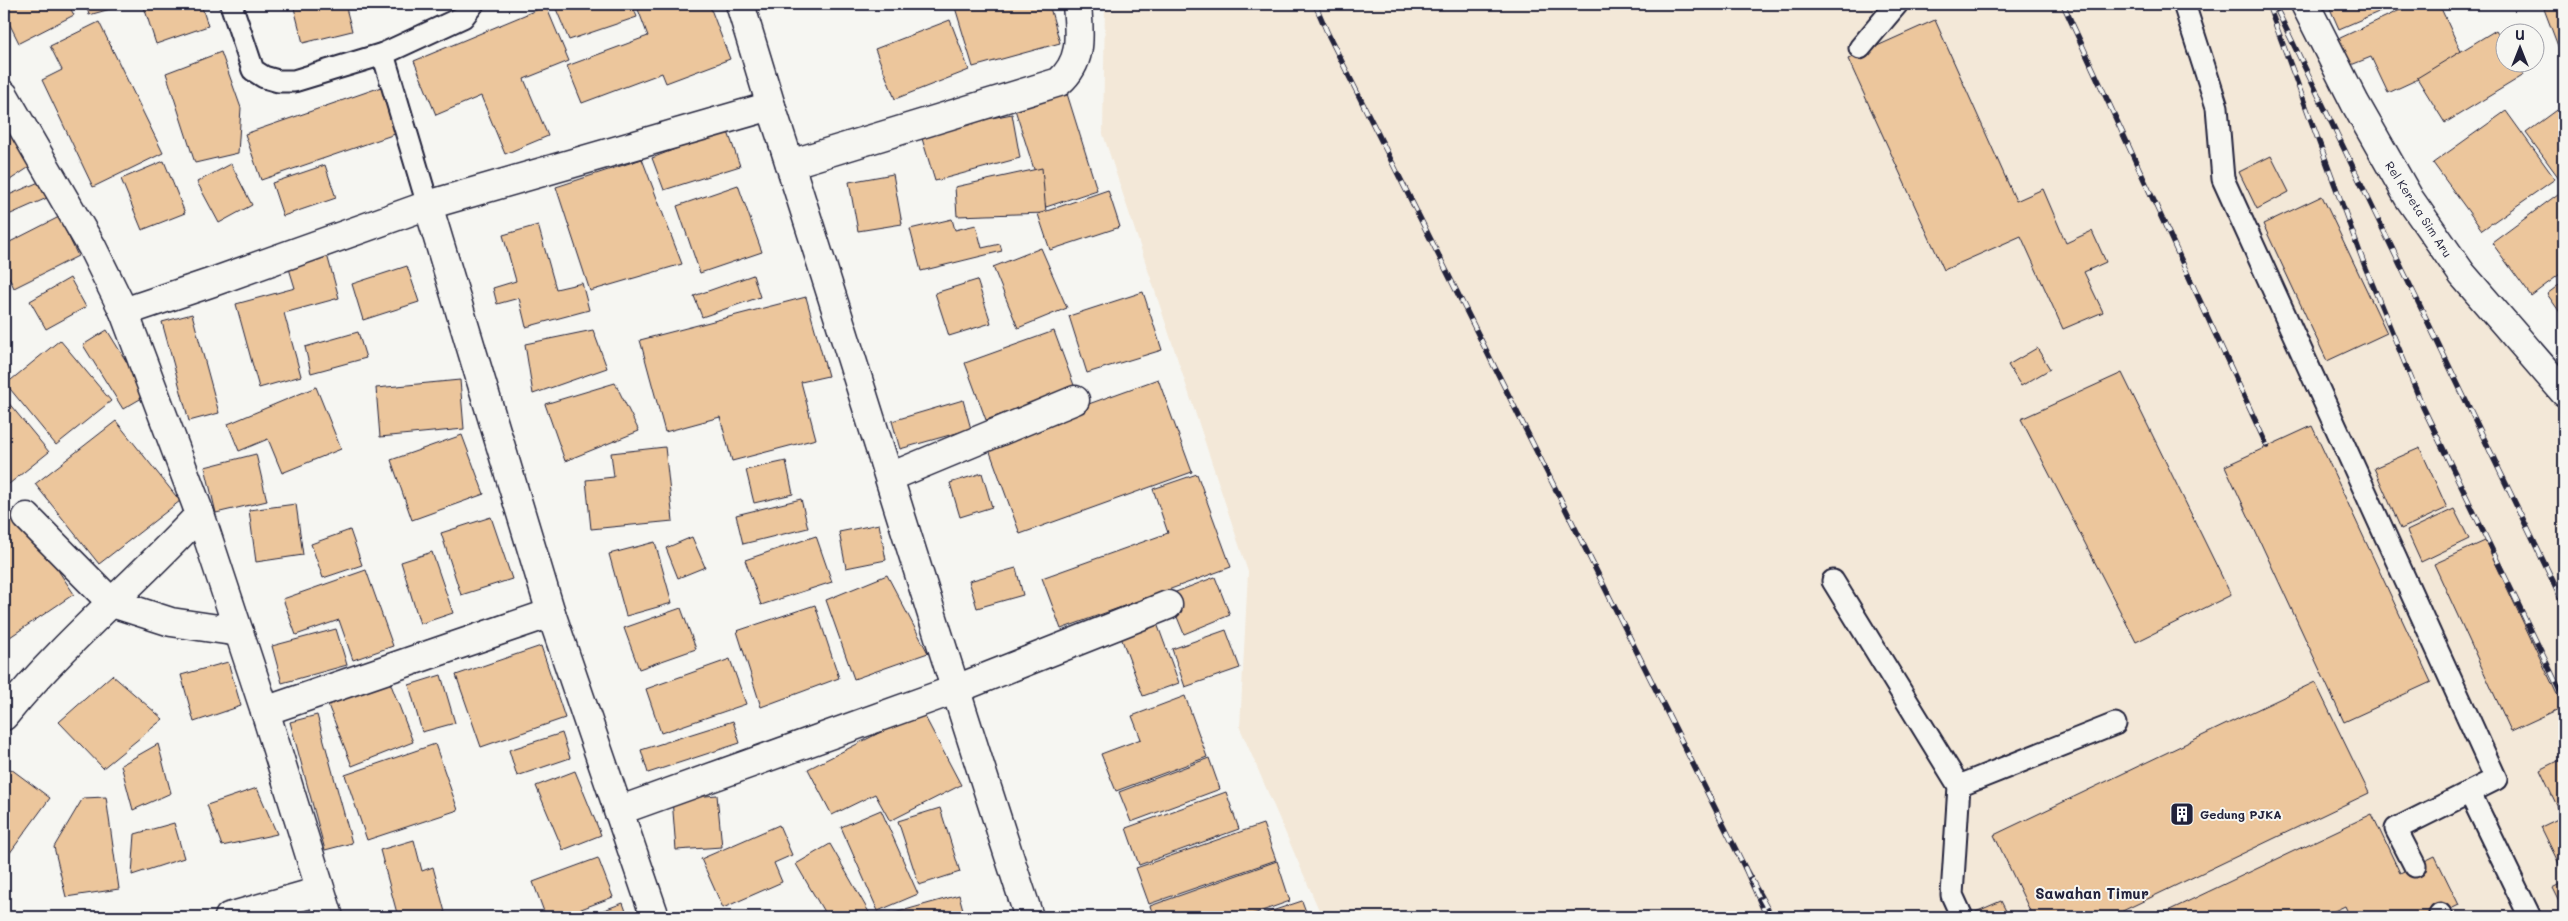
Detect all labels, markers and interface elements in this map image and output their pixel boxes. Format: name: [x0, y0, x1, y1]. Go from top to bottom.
north arrow: [2496, 22, 2546, 72]
text: U: [2515, 25, 2525, 44]
street label: Rel Kereta Sim Aru: [2382, 158, 2456, 260]
building icon: Gedung PJKA: [2169, 801, 2195, 827]
place label: Gedung PJKA: [2200, 806, 2282, 822]
district label: Sawahan Timur: [2035, 883, 2149, 903]

